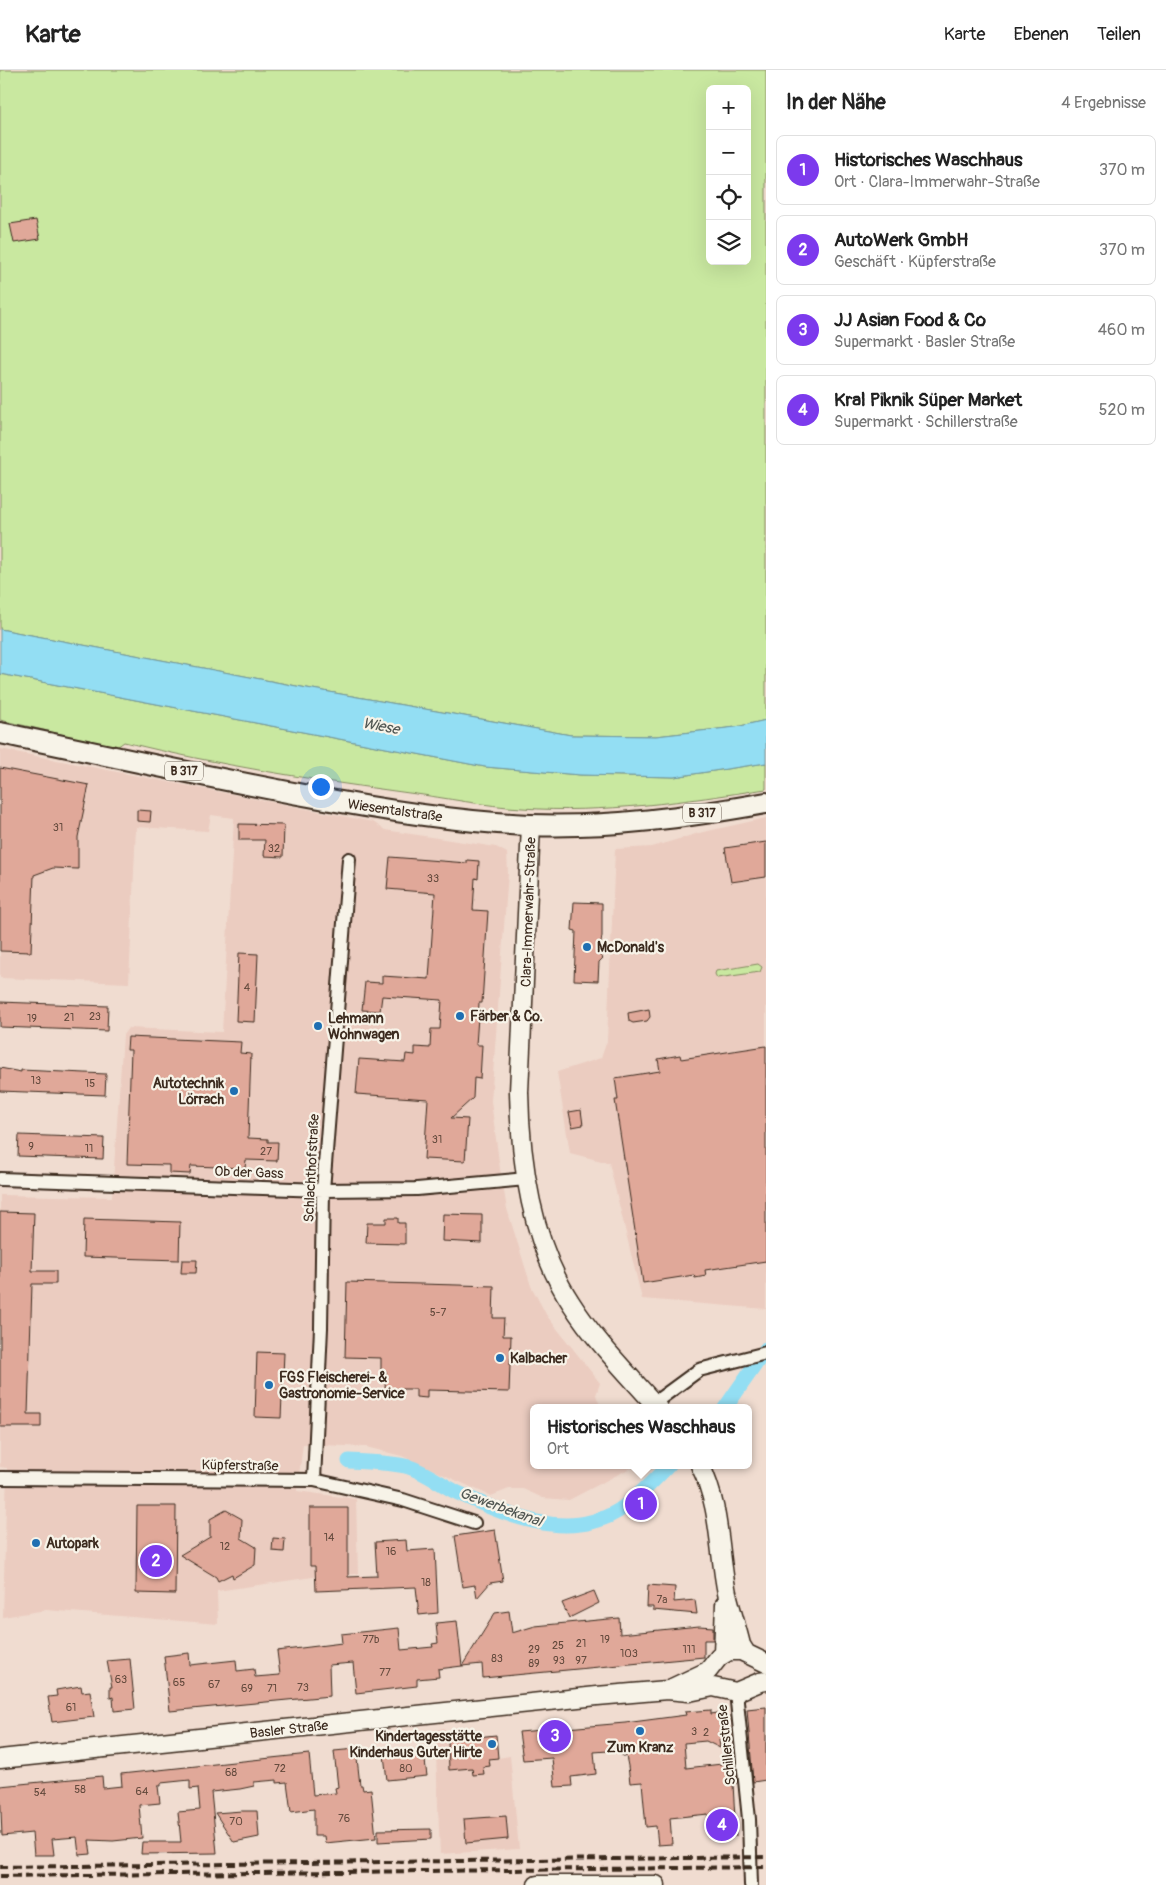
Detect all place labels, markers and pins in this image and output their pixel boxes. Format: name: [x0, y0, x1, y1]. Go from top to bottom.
place label: McDonald's: [597, 939, 665, 956]
marker: McDonald's: [581, 941, 593, 953]
place label: Färber & Co.: [470, 1008, 543, 1025]
place label: Lehmann Wohnwagen: [328, 1010, 400, 1043]
marker: Färber & Co.: [454, 1010, 466, 1022]
marker: Lehmann Wohnwagen: [312, 1020, 324, 1032]
place label: Autotechnik Lörrach: [153, 1075, 224, 1108]
marker: Autotechnik Lörrach: [228, 1085, 240, 1097]
place label: Kalbacher: [510, 1350, 568, 1367]
marker: Kalbacher: [494, 1352, 506, 1364]
place label: FGS Fleischerei- & Gastronomie-Service: [279, 1369, 406, 1402]
marker: FGS Fleischerei- & Gastronomie-Service: [263, 1379, 275, 1391]
pin: 1: [625, 1485, 657, 1523]
place label: Autopark: [46, 1535, 99, 1552]
marker: Autopark: [30, 1537, 42, 1549]
pin: 2: [140, 1542, 172, 1580]
pin: 3: [539, 1717, 571, 1755]
marker: Zum Kranz: [634, 1725, 646, 1737]
place label: Kindertagesstätte Kinderhaus Guter Hirte: [349, 1728, 483, 1761]
marker: Kindertagesstätte Kinderhaus Guter Hirte: [486, 1738, 498, 1750]
place label: Zum Kranz: [607, 1739, 674, 1756]
pin: 4: [706, 1806, 738, 1844]

